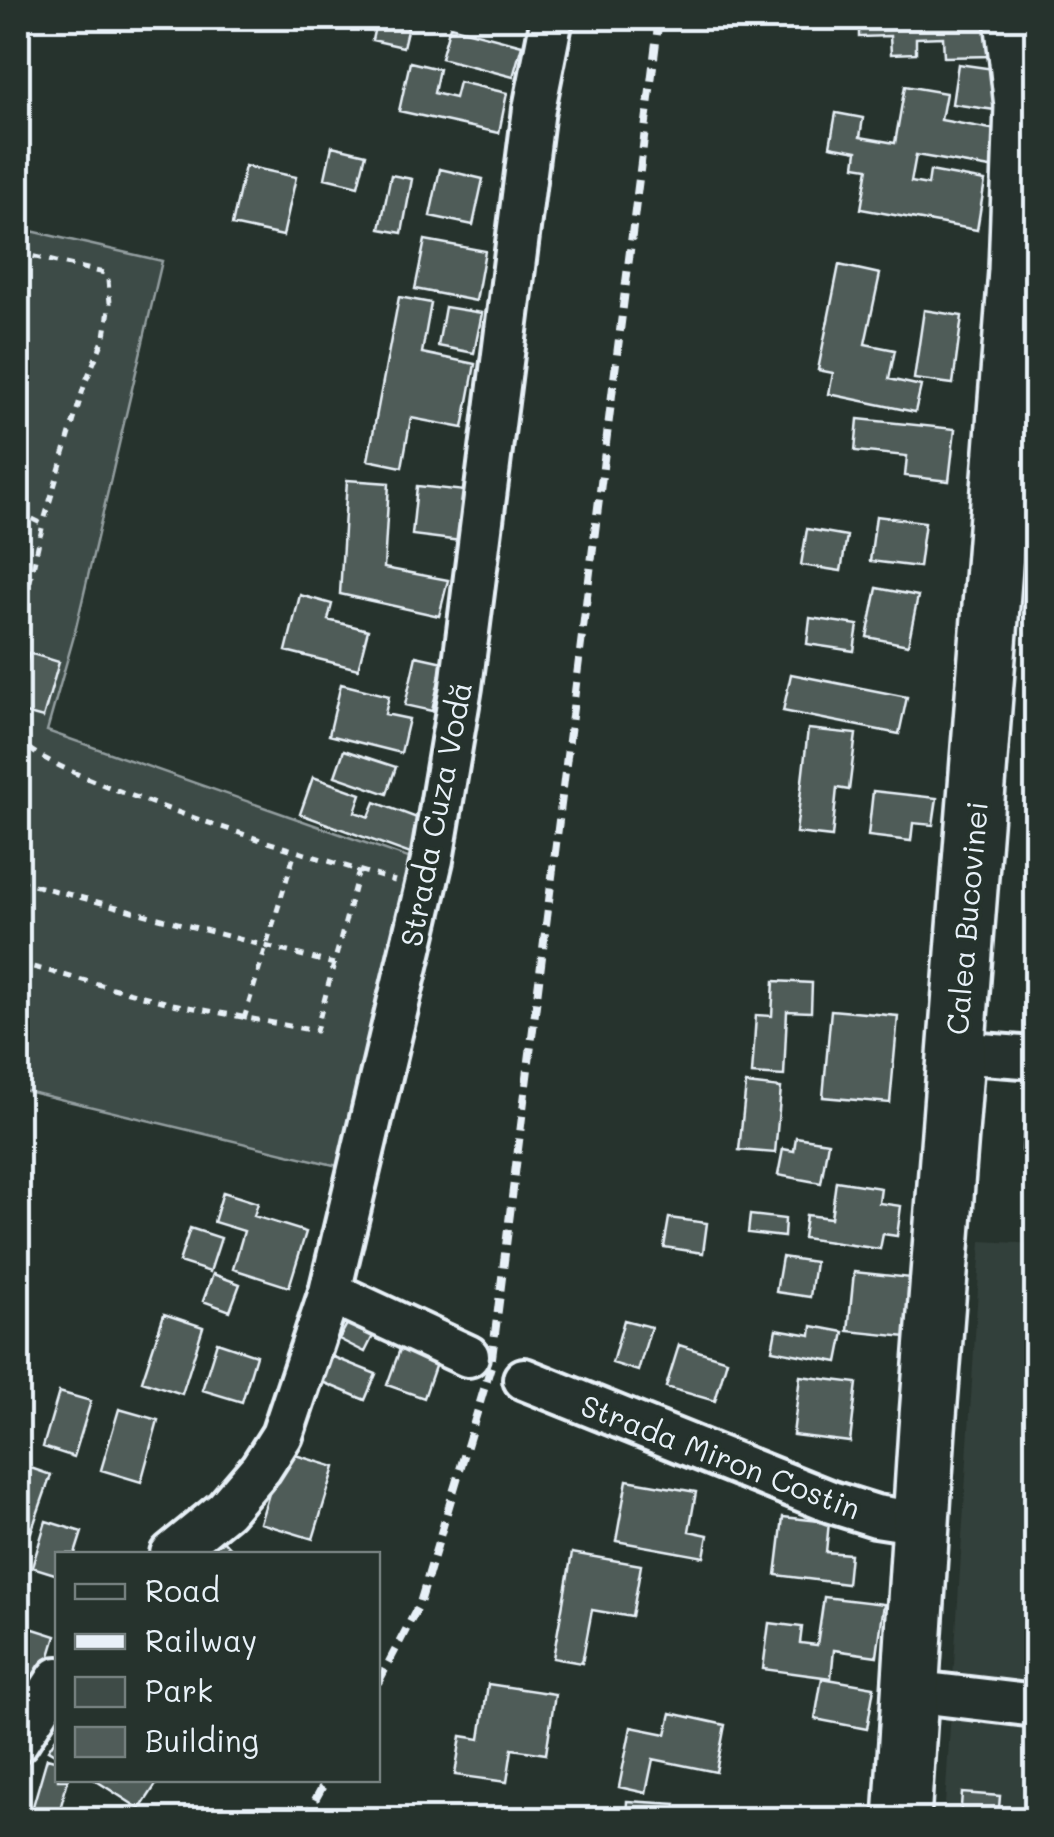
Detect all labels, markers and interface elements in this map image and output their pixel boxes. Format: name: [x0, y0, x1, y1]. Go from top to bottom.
street label: Strada Cuza Vodă: [390, 678, 480, 950]
street label: Calea Bucovinei: [936, 800, 996, 1036]
street label: Strada Miron Costin: [576, 1384, 866, 1528]
legend: [55, 1552, 380, 1782]
text: Road: [145, 1570, 220, 1610]
text: Railway: [145, 1620, 257, 1660]
text: Park: [145, 1670, 213, 1710]
text: Building: [145, 1720, 259, 1760]

